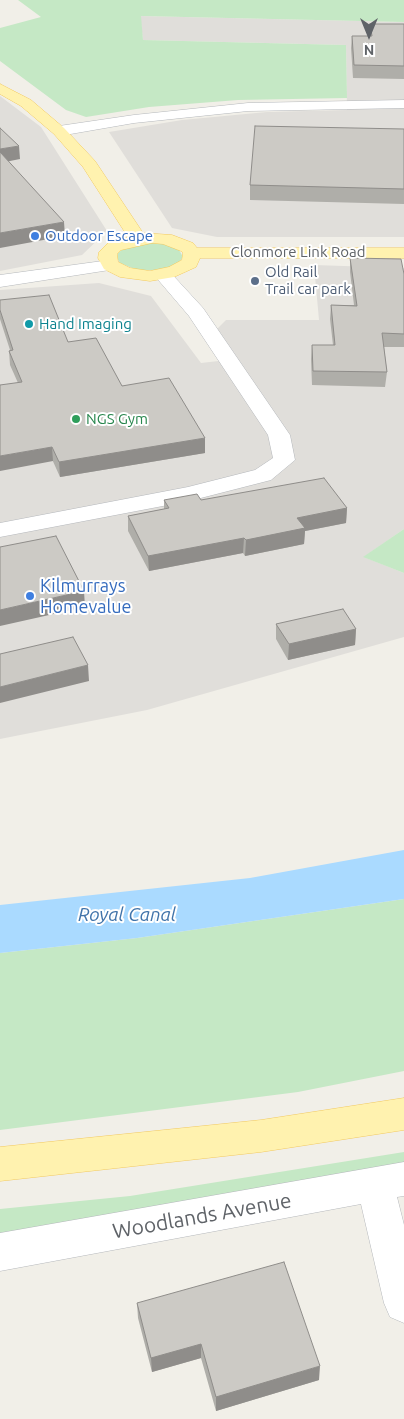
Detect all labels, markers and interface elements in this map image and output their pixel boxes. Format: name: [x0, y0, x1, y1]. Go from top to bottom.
north arrow: [344, 10, 394, 60]
text: N: [364, 42, 374, 58]
place label: Outdoor Escape: [45, 227, 153, 245]
marker: Outdoor Escape: [29, 230, 41, 242]
street label: Clonmore Link Road: [231, 243, 365, 261]
place label: Old Rail Trail car park: [265, 263, 351, 298]
marker: Old Rail Trail car park: [249, 275, 261, 287]
place label: Hand Imaging: [39, 315, 132, 333]
marker: Hand Imaging: [23, 318, 35, 330]
place label: NGS Gym: [86, 410, 148, 428]
marker: NGS Gym: [70, 413, 82, 425]
place label: Kilmurrays Homevalue: [40, 575, 131, 618]
marker: Kilmurrays Homevalue: [24, 590, 36, 602]
water label: Royal Canal: [78, 904, 176, 926]
street label: Woodlands Avenue: [111, 1188, 293, 1244]

